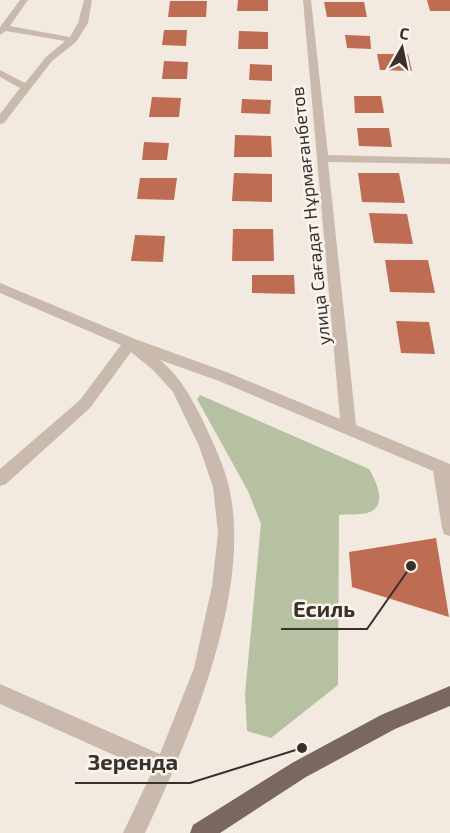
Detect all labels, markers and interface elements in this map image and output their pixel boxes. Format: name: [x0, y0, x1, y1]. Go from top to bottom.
north arrow: [372, 18, 432, 78]
text: С: [398, 23, 411, 43]
street label: улица Сағадат Нұрмағанбетов: [285, 86, 335, 346]
callout: Есиль: [281, 589, 367, 629]
text: Есиль: [293, 595, 355, 621]
callout: Зеренда: [75, 743, 190, 783]
text: Зеренда: [88, 748, 178, 774]

